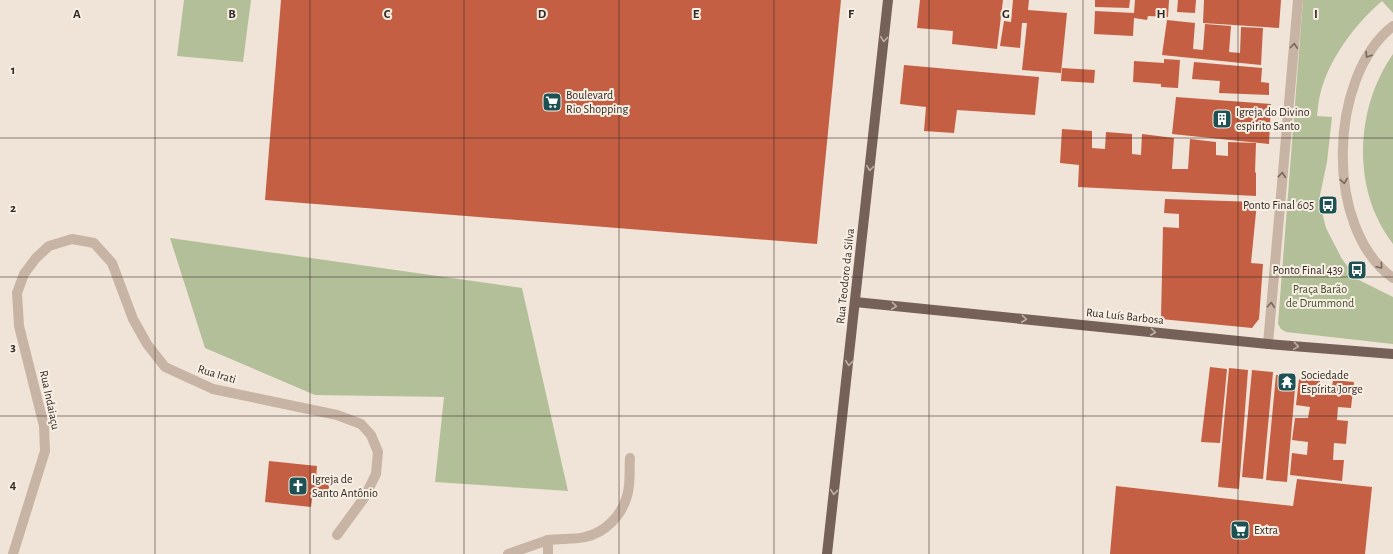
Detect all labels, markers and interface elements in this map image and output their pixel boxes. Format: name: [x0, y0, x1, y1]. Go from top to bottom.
text: A: [73, 8, 81, 21]
text: B: [228, 8, 236, 21]
text: C: [384, 8, 391, 21]
text: D: [538, 8, 547, 21]
text: E: [693, 8, 700, 21]
text: F: [848, 8, 855, 21]
text: G: [1002, 8, 1010, 21]
text: H: [1156, 8, 1166, 21]
text: I: [1314, 8, 1318, 21]
one-way arrow: [879, 36, 888, 42]
one-way arrow: [1289, 43, 1298, 49]
one-way arrow: [1365, 51, 1373, 58]
text: 1: [11, 64, 15, 77]
place label: Boulevard Rio Shopping: [566, 89, 628, 115]
supermarket icon: Boulevard Rio Shopping: [541, 91, 563, 113]
place label: Igreja do Divino espirito Santo: [1236, 106, 1310, 132]
building icon: Igreja do Divino espirito Santo: [1211, 108, 1233, 130]
one-way arrow: [866, 165, 875, 171]
one-way arrow: [1278, 172, 1287, 178]
one-way arrow: [1339, 178, 1348, 184]
bus stop icon: Ponto Final 605: [1317, 194, 1339, 216]
place label: Ponto Final 605: [1243, 199, 1314, 211]
text: 2: [10, 202, 16, 215]
street label: Rua Teodoro da Silva: [834, 227, 856, 324]
bus stop icon: Ponto Final 439: [1346, 259, 1368, 281]
one-way arrow: [1375, 262, 1382, 269]
place label: Ponto Final 439: [1273, 264, 1343, 276]
park label: Praça Barão de Drummond: [1286, 283, 1354, 309]
one-way arrow: [891, 301, 897, 310]
one-way arrow: [1266, 302, 1275, 308]
street label: Rua Luís Barbosa: [1085, 306, 1165, 326]
one-way arrow: [1021, 314, 1027, 323]
one-way arrow: [1150, 327, 1156, 336]
text: 3: [10, 341, 16, 354]
one-way arrow: [1293, 341, 1299, 350]
one-way arrow: [844, 360, 853, 366]
street label: Rua Irati: [197, 363, 237, 385]
street label: Rua Indaiaçu: [38, 369, 62, 431]
place label: Sociedade Espírita Jorge: [1301, 369, 1363, 395]
temple icon: Sociedade Espírita Jorge: [1276, 371, 1298, 393]
place label: Igreja de Santo Antônio: [312, 473, 378, 499]
church icon: Igreja de Santo Antônio: [287, 475, 309, 497]
text: 4: [10, 479, 17, 492]
one-way arrow: [830, 489, 839, 495]
supermarket icon: Extra: [1229, 519, 1251, 541]
place label: Extra: [1254, 524, 1279, 536]

